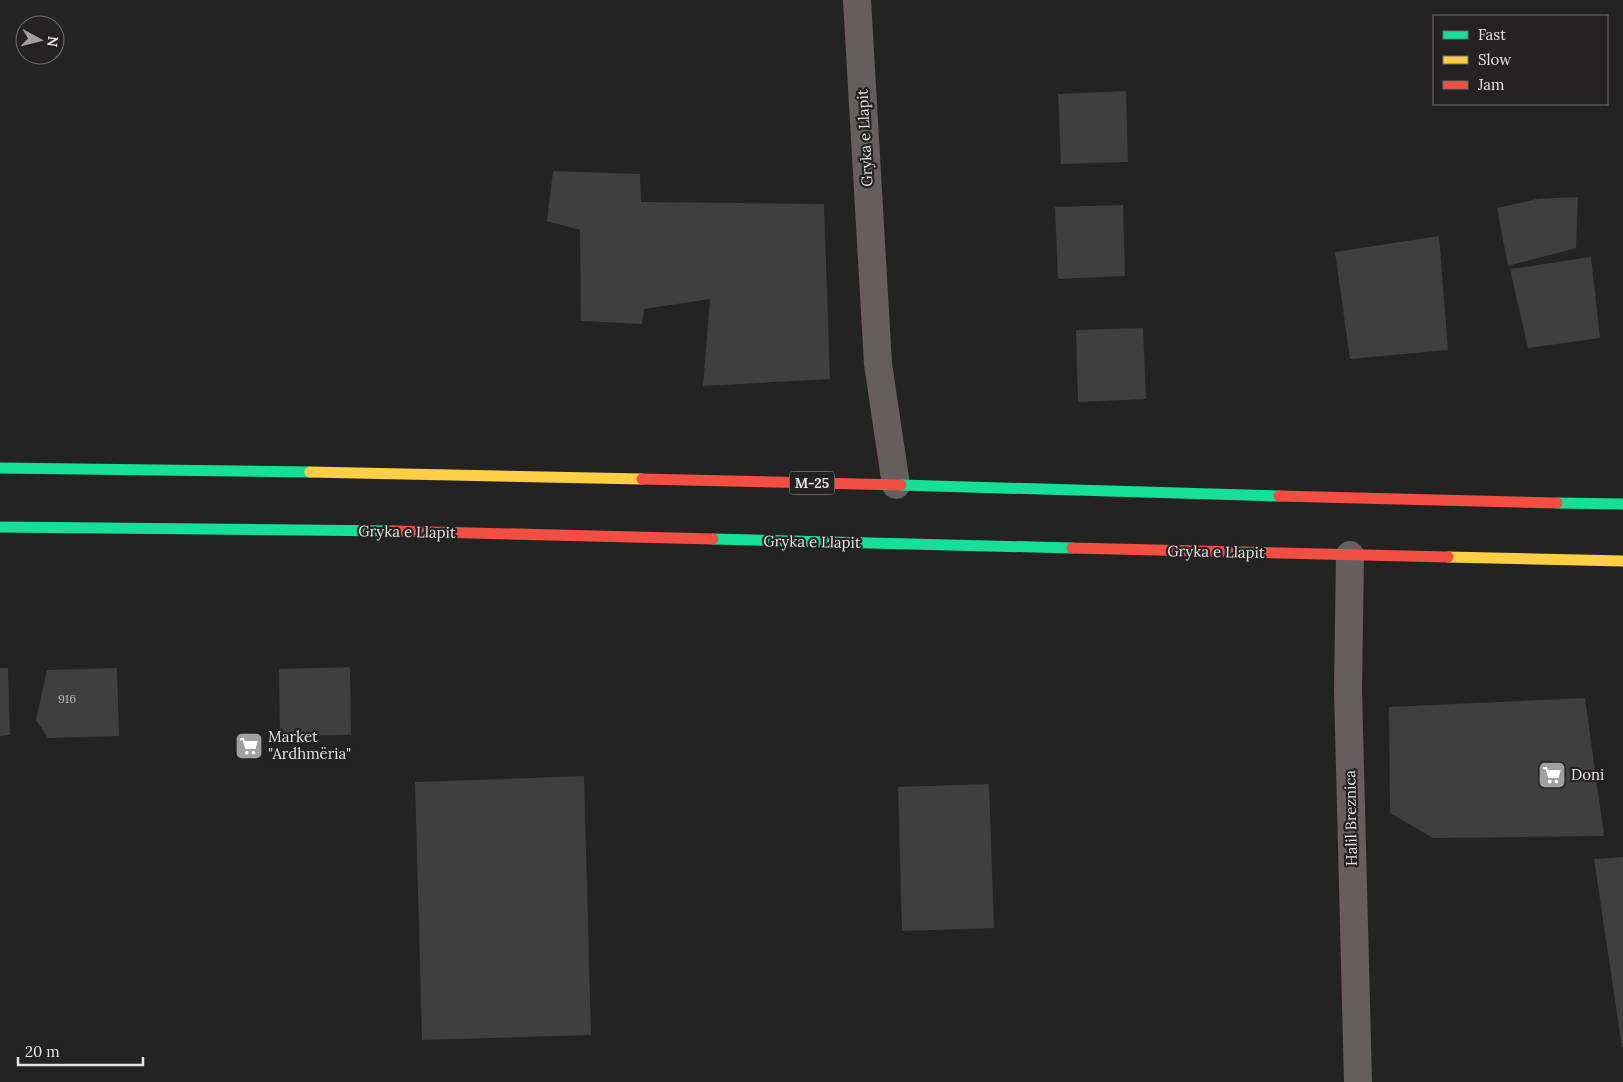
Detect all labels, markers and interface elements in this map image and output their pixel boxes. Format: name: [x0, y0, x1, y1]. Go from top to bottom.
north arrow: [15, 15, 65, 65]
legend: [1433, 15, 1608, 105]
text: Fast: [1478, 25, 1506, 44]
text: N: [43, 35, 62, 48]
text: Slow: [1478, 50, 1511, 69]
text: Jam: [1477, 75, 1505, 94]
street label: Gryka e Llapit: [852, 89, 877, 187]
road number: M-25: [790, 472, 834, 494]
street label: Gryka e Llapit: [358, 521, 456, 542]
street label: Gryka e Llapit: [763, 531, 861, 552]
street label: Gryka e Llapit: [1167, 541, 1265, 562]
house number: 916: [58, 691, 76, 706]
place label: Market "Ardhmëria": [268, 727, 351, 763]
supermarket icon: Market "Ardhmëria": [234, 731, 264, 761]
supermarket icon: Doni: [1537, 760, 1567, 790]
place label: Doni: [1571, 765, 1604, 784]
street label: Halil Breznica: [1340, 770, 1361, 866]
scale bar: [18, 1034, 142, 1066]
text: 20 m: [25, 1042, 60, 1061]

